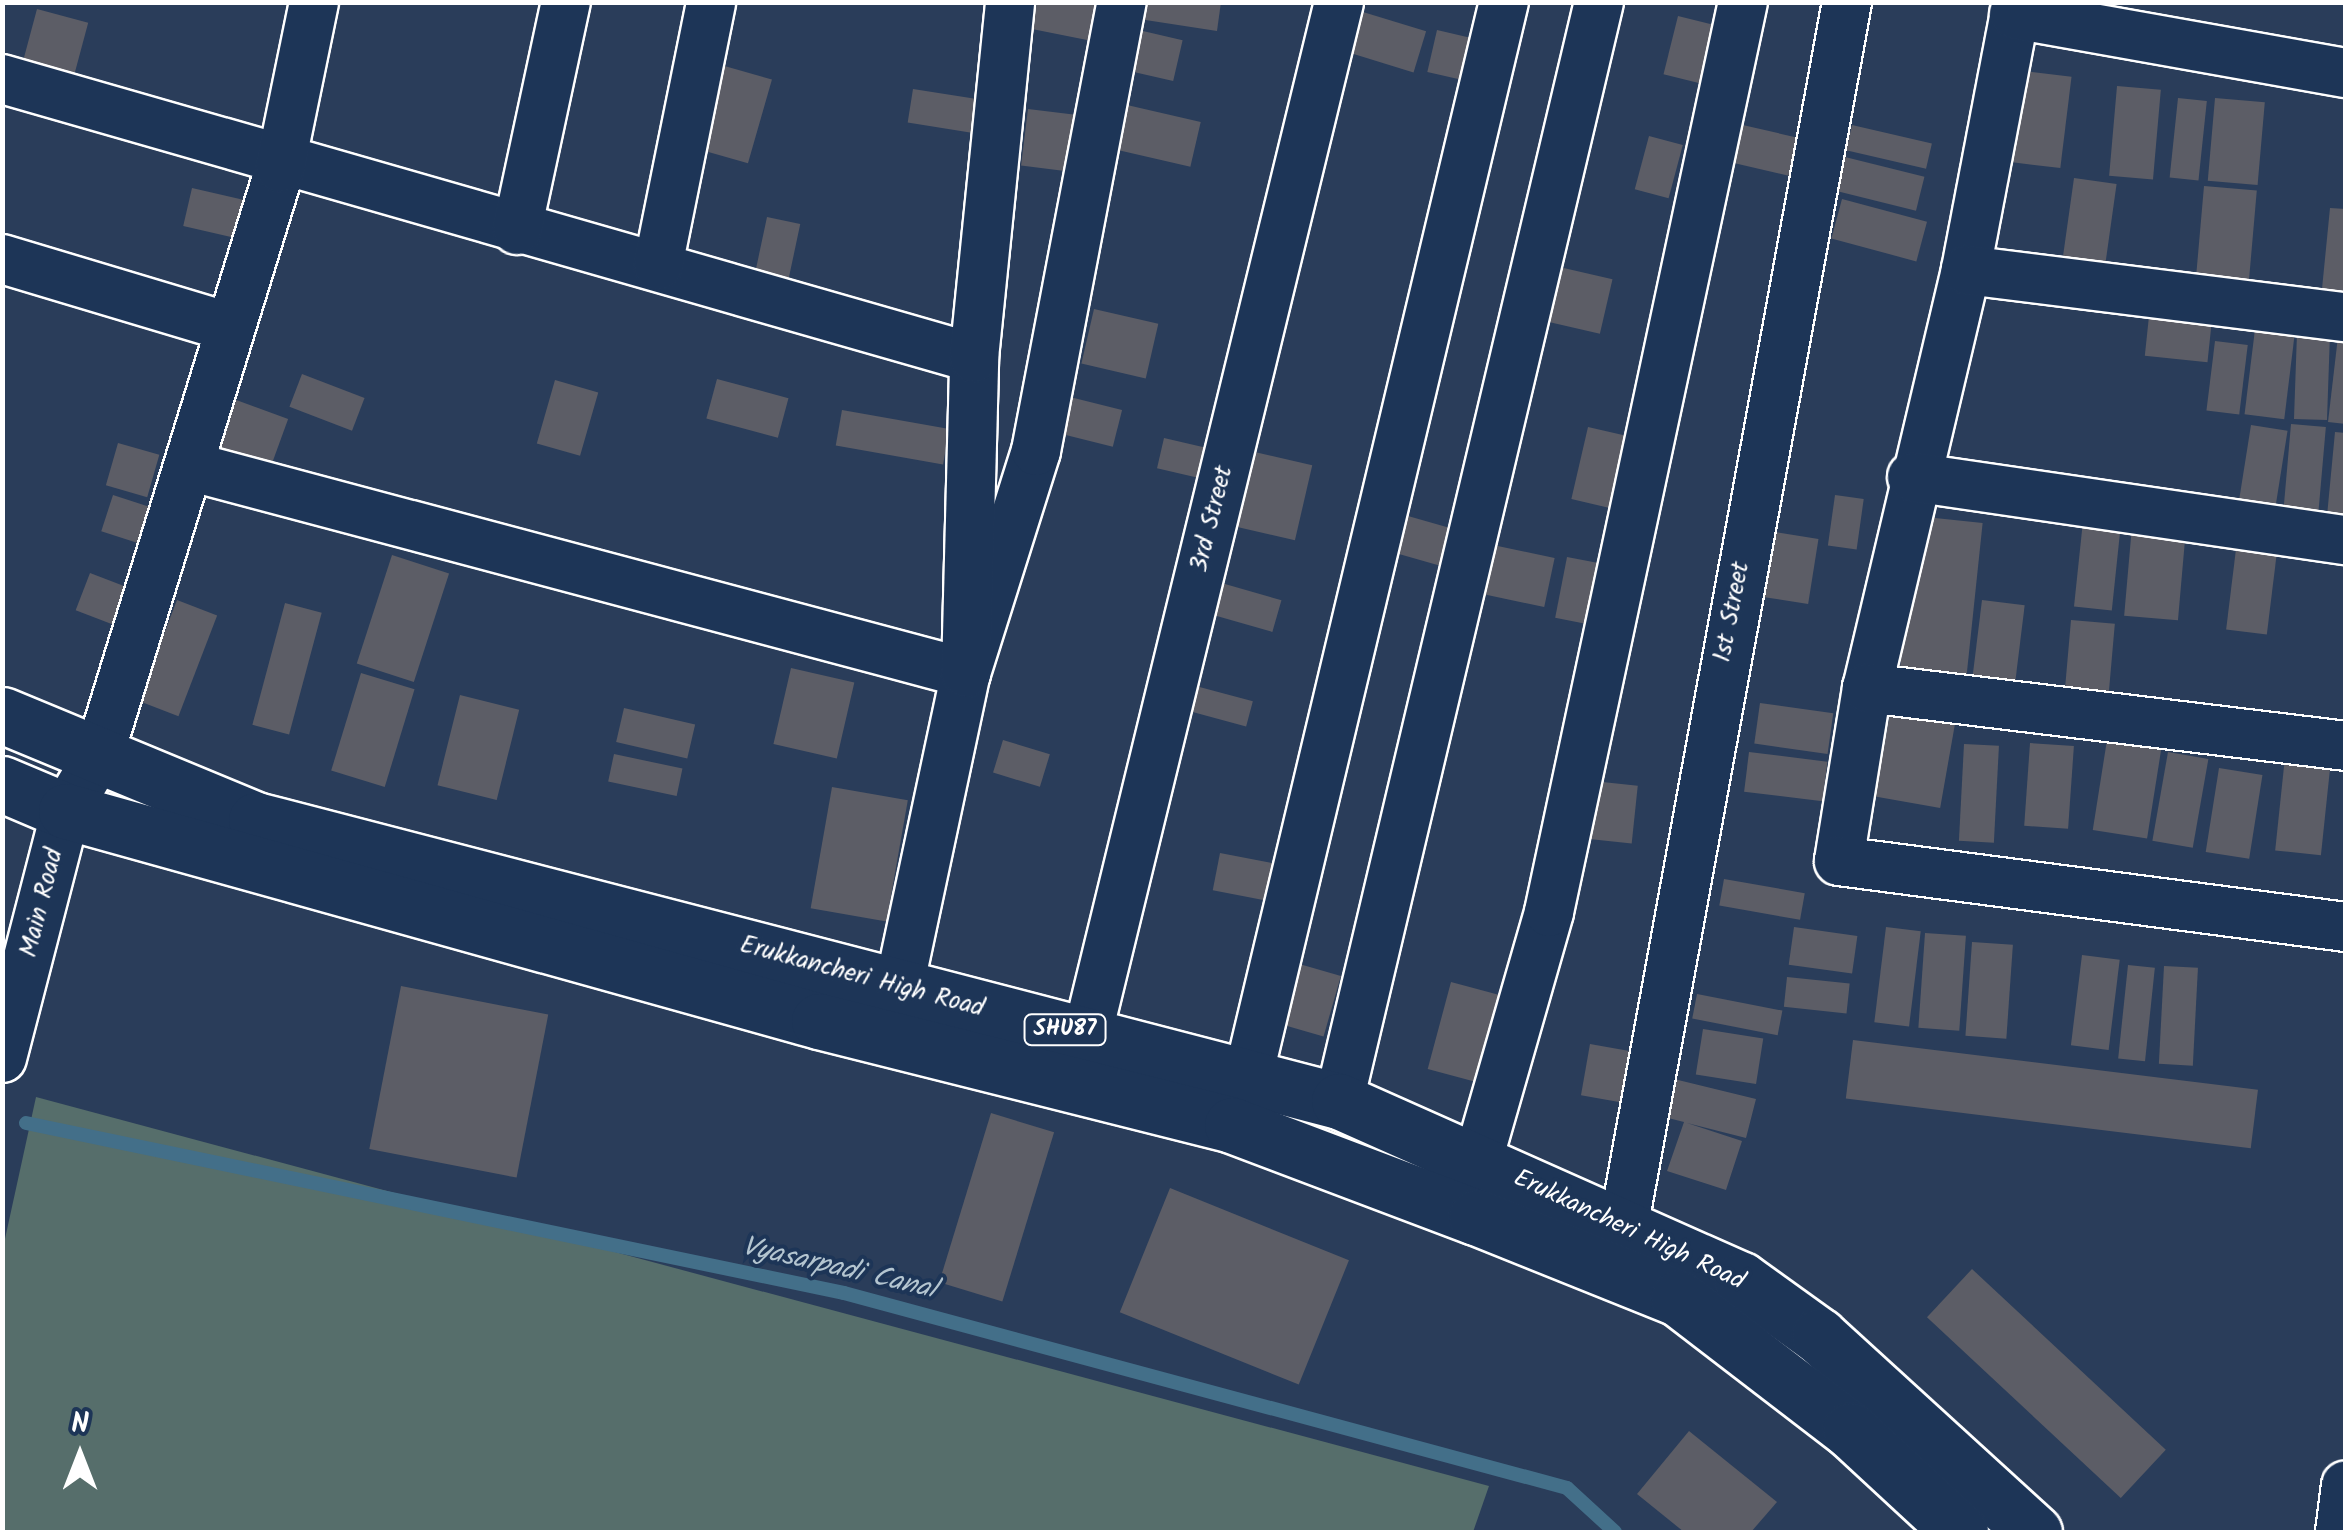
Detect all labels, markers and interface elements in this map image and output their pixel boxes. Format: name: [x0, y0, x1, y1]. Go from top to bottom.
street label: 3rd Street: [1184, 463, 1240, 575]
street label: 1st Street: [1708, 559, 1756, 665]
street label: Main Road: [14, 846, 70, 960]
street label: Erukkancheri High Road: [737, 930, 987, 1024]
road number: SHU87: [1022, 1013, 1108, 1047]
street label: Erukkancheri High Road: [1509, 1163, 1749, 1297]
water label: Vyasarpadi Canal: [738, 1230, 940, 1308]
text: N: [71, 1402, 89, 1447]
north arrow: [30, 1405, 130, 1505]

